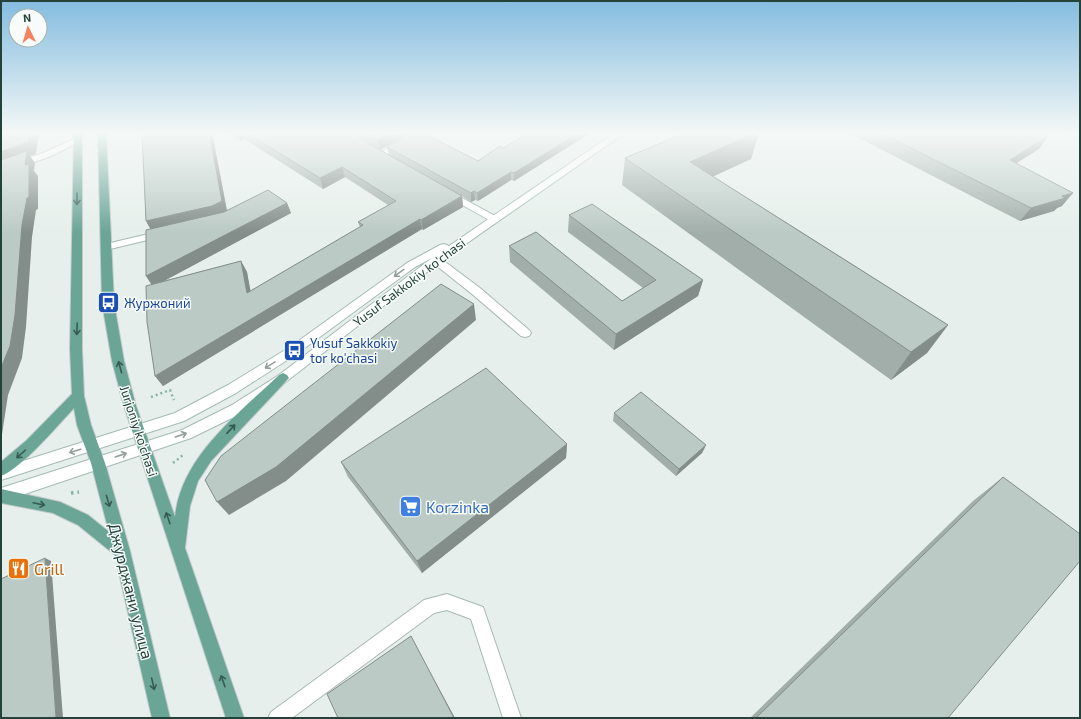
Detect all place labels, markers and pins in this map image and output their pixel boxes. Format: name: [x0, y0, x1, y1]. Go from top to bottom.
bus stop icon: Журжоний: [95, 290, 121, 316]
place label: Журжоний: [124, 295, 191, 311]
place label: Yusuf Sakkokiy tor ko'chasi: [310, 335, 397, 366]
bus stop icon: Yusuf Sakkokiy tor ko'chasi: [281, 337, 307, 363]
supermarket icon: Korzinka: [397, 494, 423, 520]
place label: Korzinka: [426, 497, 489, 516]
restaurant icon: Grill: [5, 556, 31, 582]
place label: Grill: [34, 559, 64, 578]

